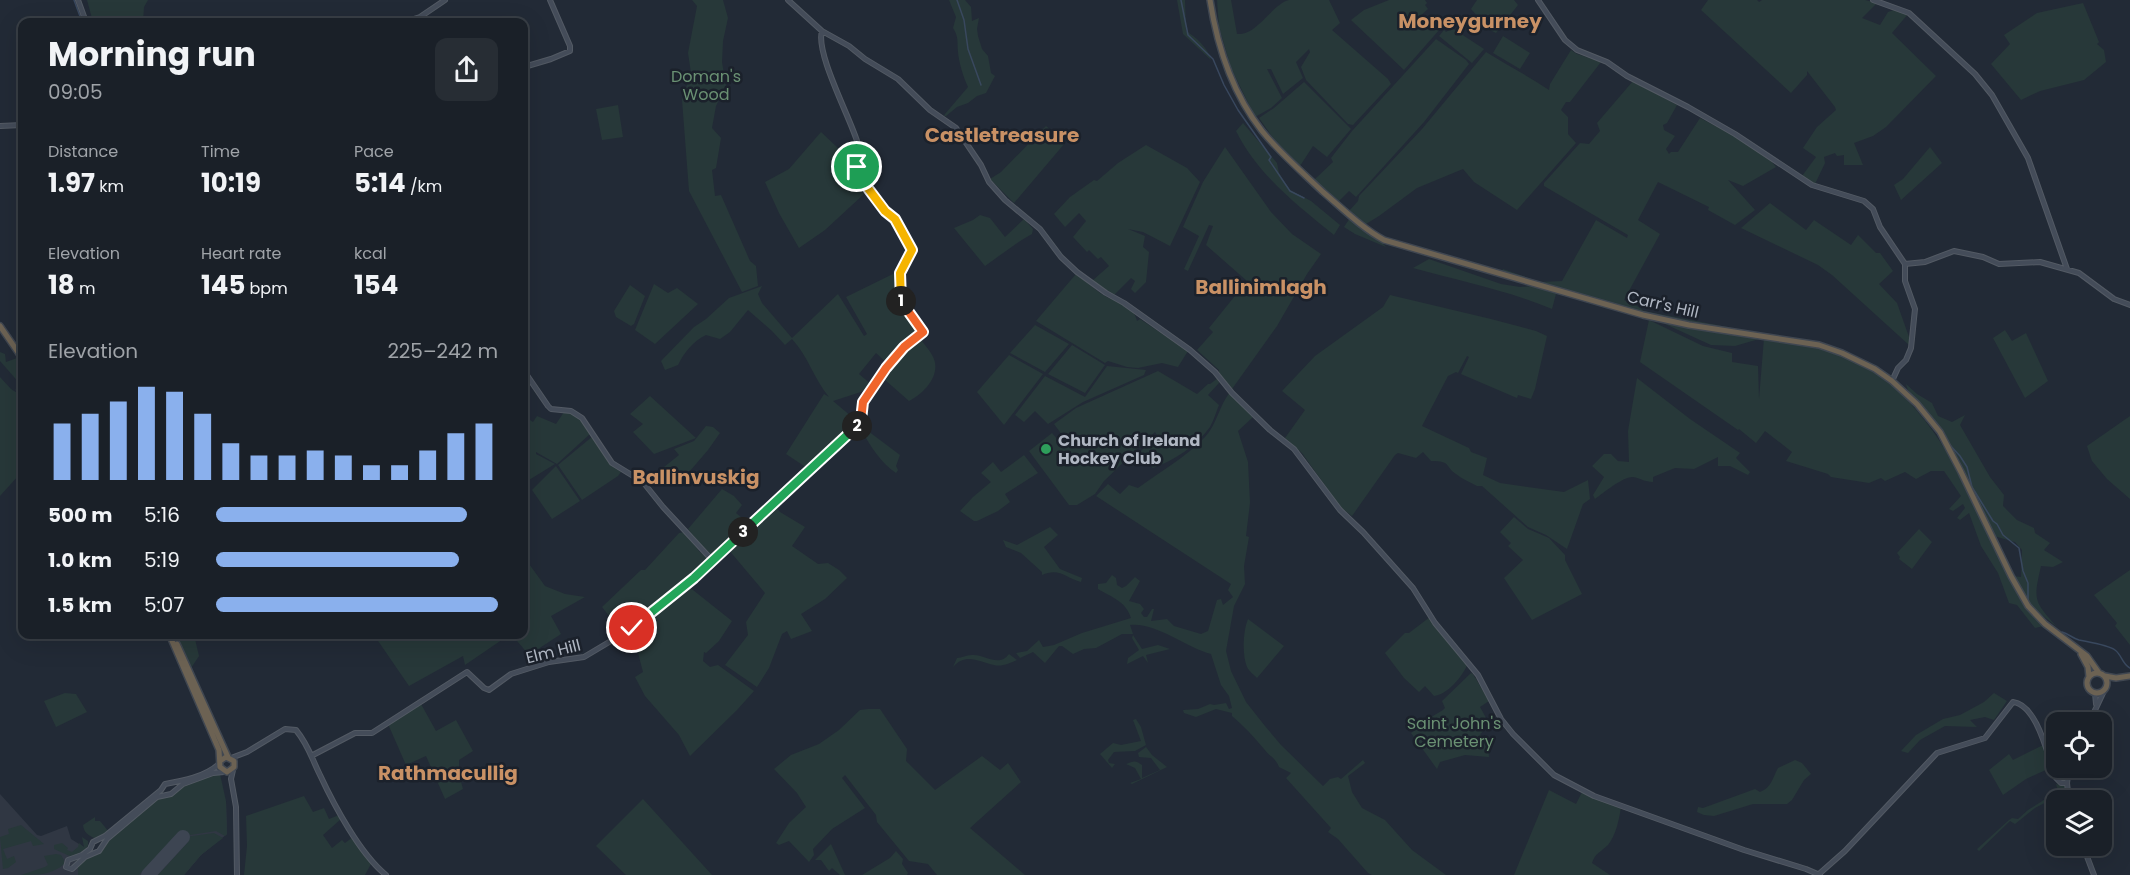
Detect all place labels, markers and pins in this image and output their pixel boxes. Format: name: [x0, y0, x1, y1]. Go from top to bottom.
pin: [831, 141, 882, 192]
pin: 1: [886, 286, 916, 316]
pin: 2: [842, 411, 872, 441]
place label: Church of Ireland Hockey Club: [1058, 429, 1200, 470]
marker: Church of Ireland Hockey Club: [1039, 442, 1053, 456]
pin: 3: [728, 517, 758, 547]
pin: [606, 602, 657, 653]

